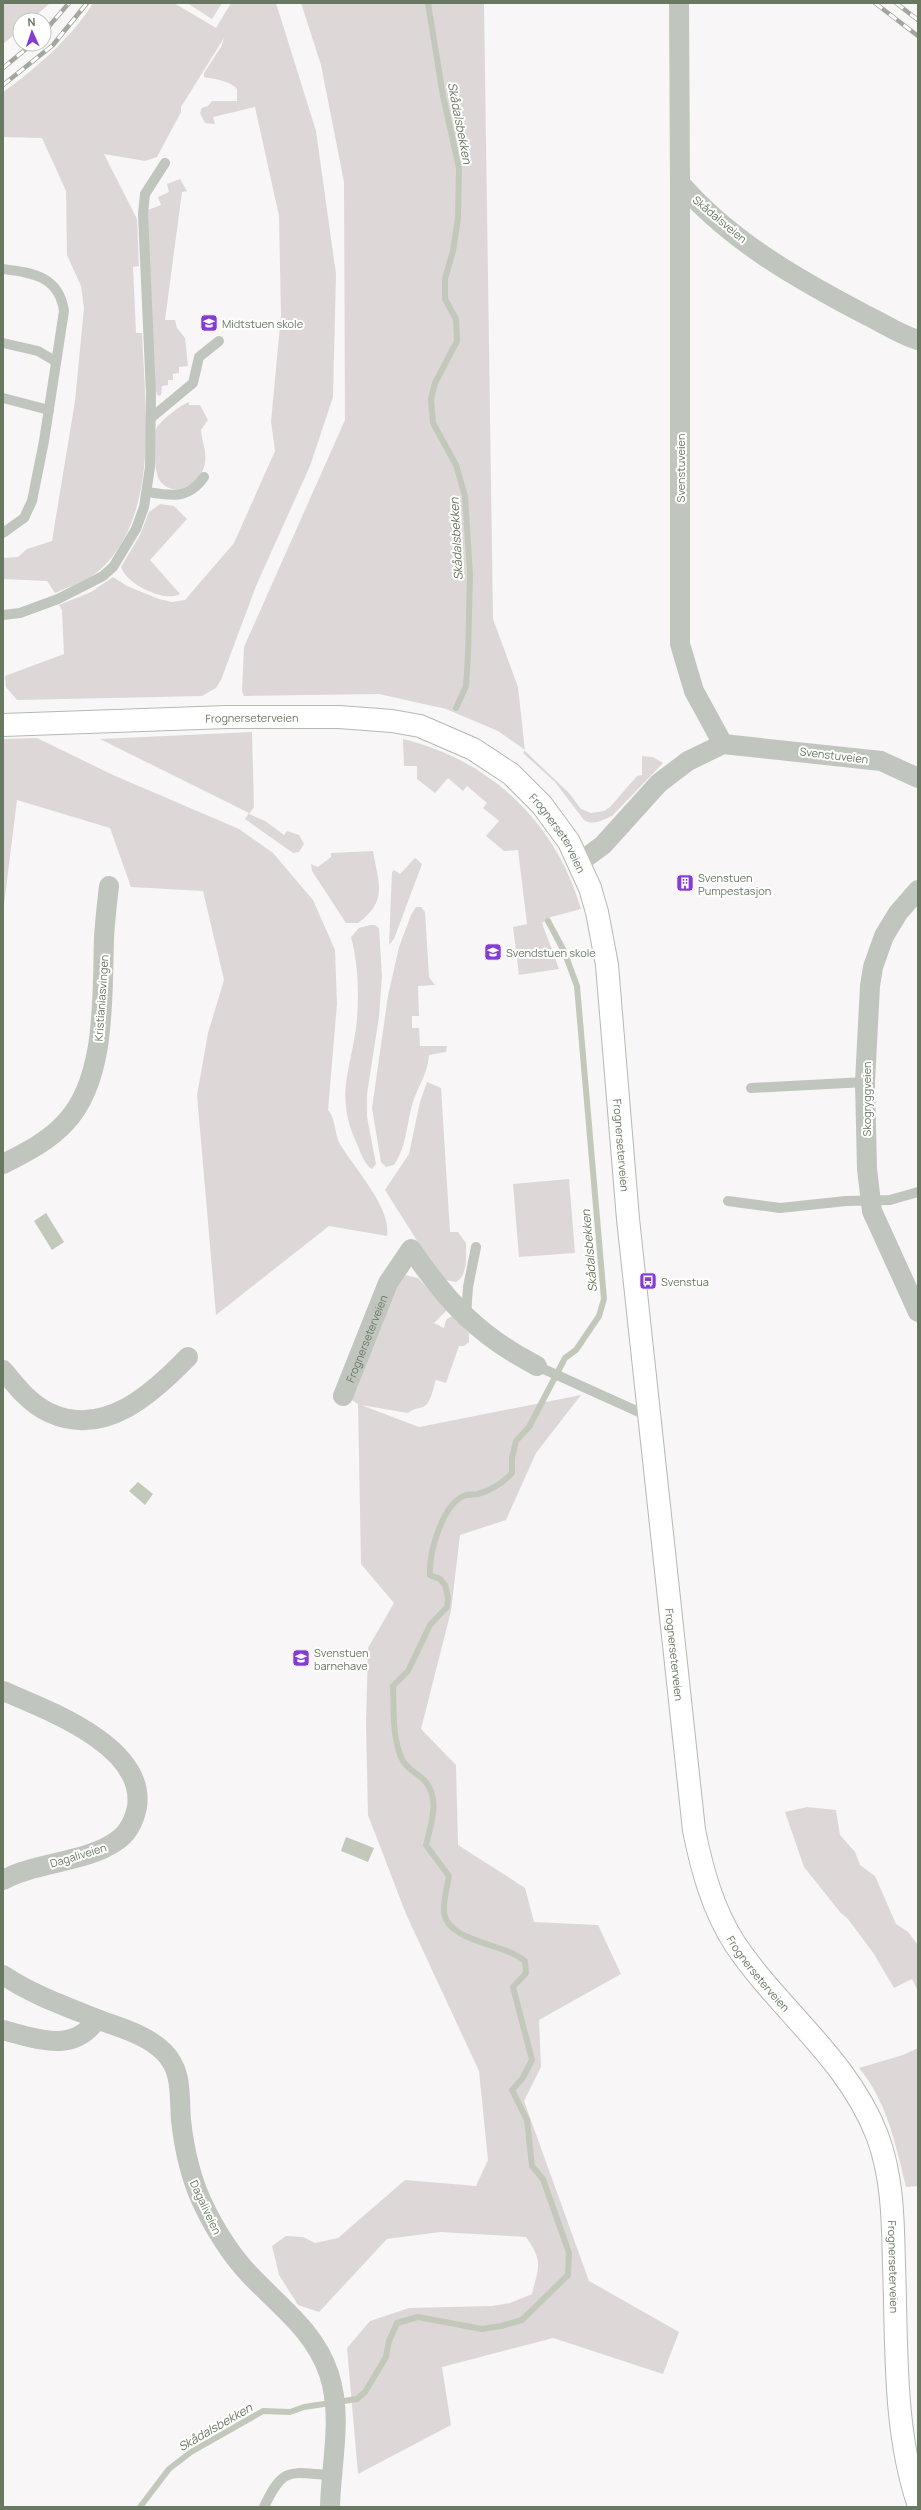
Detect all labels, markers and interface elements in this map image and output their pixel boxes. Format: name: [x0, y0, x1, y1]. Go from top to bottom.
north arrow: [12, 12, 52, 52]
text: N: [27, 14, 36, 29]
water label: Skådalsbekken: [444, 81, 476, 166]
street label: Skådalsveien: [690, 192, 750, 246]
school or university icon: Midtstuen skole: [199, 313, 219, 333]
place label: Midtstuen skole: [222, 316, 304, 331]
street label: Svenstuveien: [673, 434, 688, 502]
water label: Skådalsbekken: [445, 496, 467, 581]
street label: Frognerseterveien: [205, 709, 298, 725]
street label: Svenstuveien: [799, 743, 869, 767]
street label: Frognerseterveien: [527, 790, 589, 875]
place label: Svenstuen Pumpestasjon: [698, 870, 771, 898]
building icon: Svenstuen Pumpestasjon: [675, 873, 695, 893]
school or university icon: Svendstuen skole: [483, 942, 503, 962]
place label: Svendstuen skole: [506, 945, 596, 960]
street label: Kristianiasvingen: [90, 954, 112, 1042]
street label: Skogryggveien: [859, 1062, 874, 1136]
street label: Frognerseterveien: [611, 1098, 633, 1192]
water label: Skådalsbekken: [577, 1208, 601, 1293]
bus stop icon: Svenstua: [638, 1271, 658, 1291]
place label: Svenstua: [661, 1274, 709, 1289]
street label: Frognerseterveien: [342, 1292, 390, 1384]
street label: Frognerseterveien: [663, 1607, 687, 1702]
place label: Svenstuen barnehave: [314, 1645, 368, 1673]
school or university icon: Svenstuen barnehave: [291, 1648, 311, 1668]
street label: Dagaliveien: [48, 1839, 108, 1871]
street label: Frognerseterveien: [724, 1932, 794, 2014]
street label: Dagaliveien: [187, 2177, 225, 2237]
street label: Frognerseterveien: [885, 2220, 903, 2313]
water label: Skådalsbekken: [175, 2399, 256, 2455]

